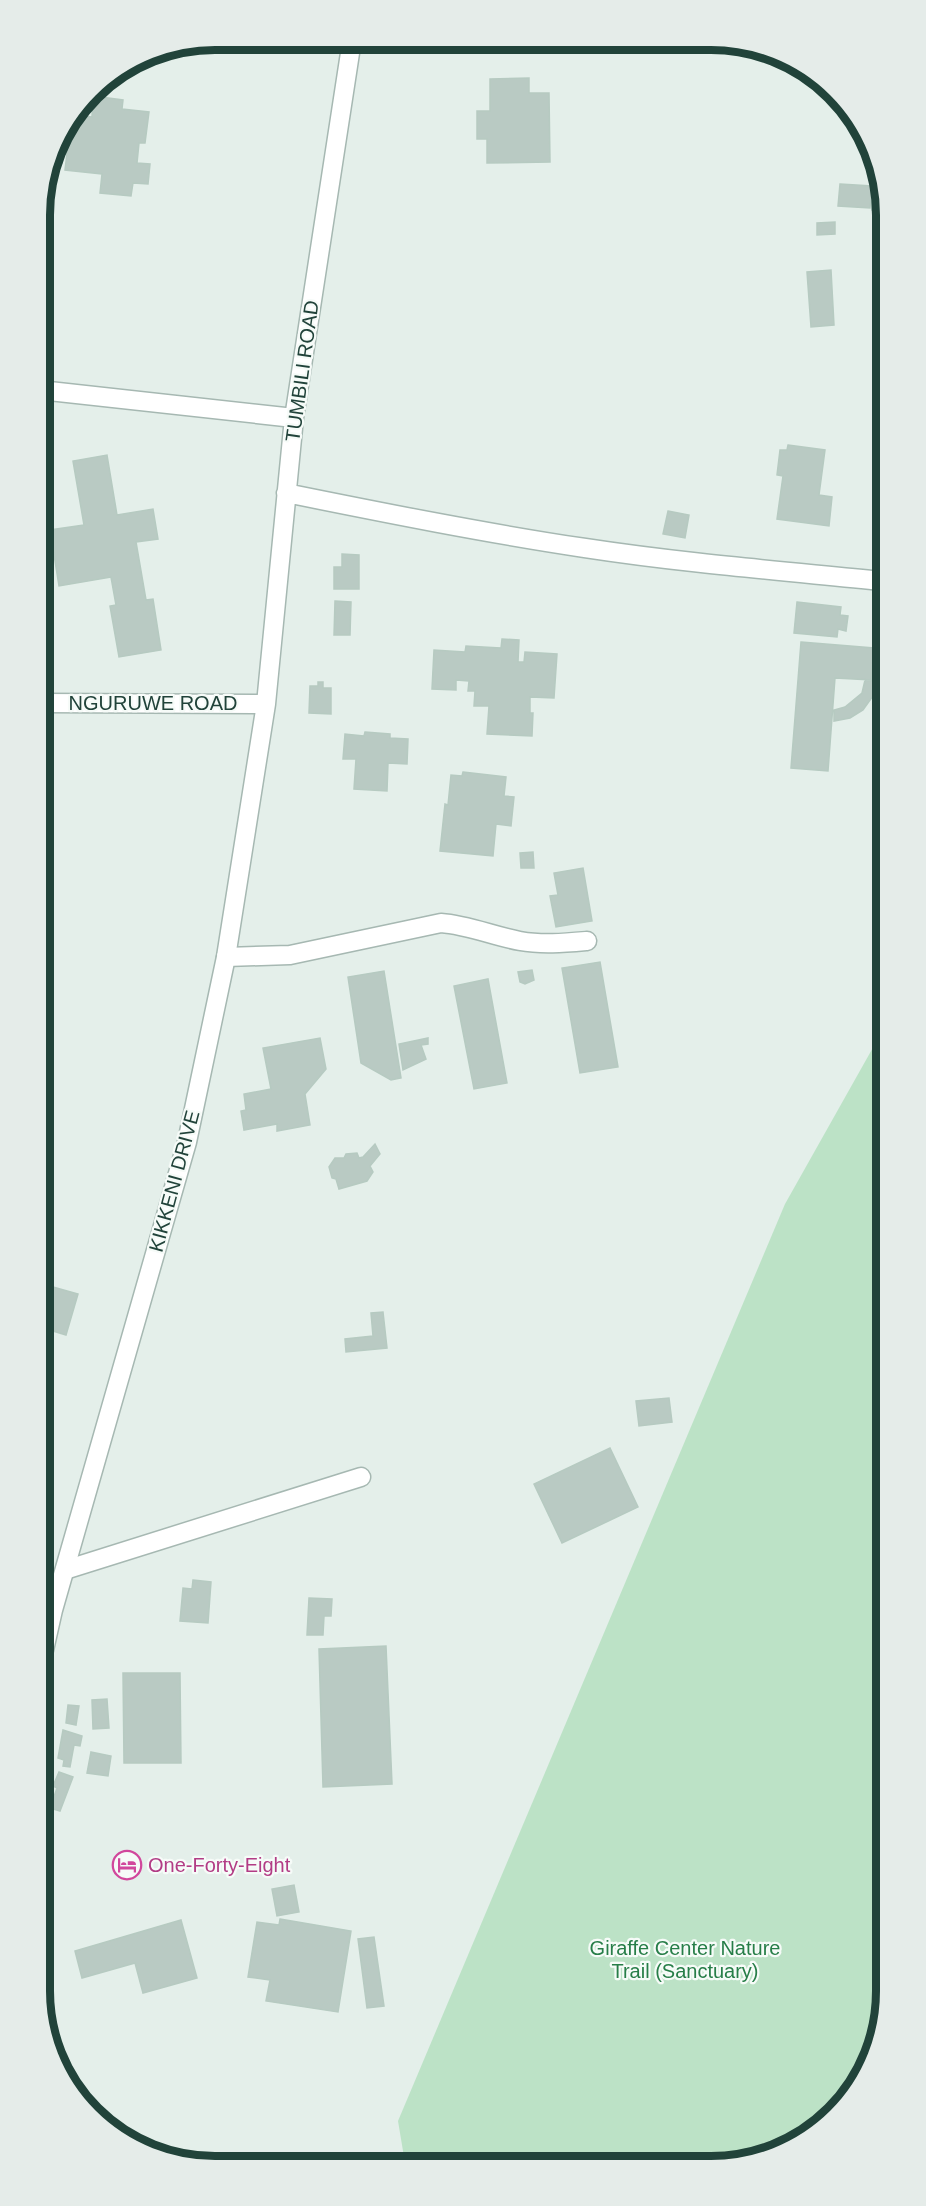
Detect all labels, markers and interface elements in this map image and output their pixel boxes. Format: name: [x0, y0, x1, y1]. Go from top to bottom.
street label: TUMBILI ROAD: [281, 299, 323, 443]
street label: NGURUWE ROAD: [69, 692, 237, 714]
street label: KIKKENI DRIVE: [145, 1108, 203, 1254]
hotel icon: One-Forty-Eight: [111, 1849, 143, 1881]
place label: One-Forty-Eight: [148, 1854, 291, 1876]
park label: Giraffe Center Nature Trail (Sanctuary): [590, 1937, 780, 1982]

